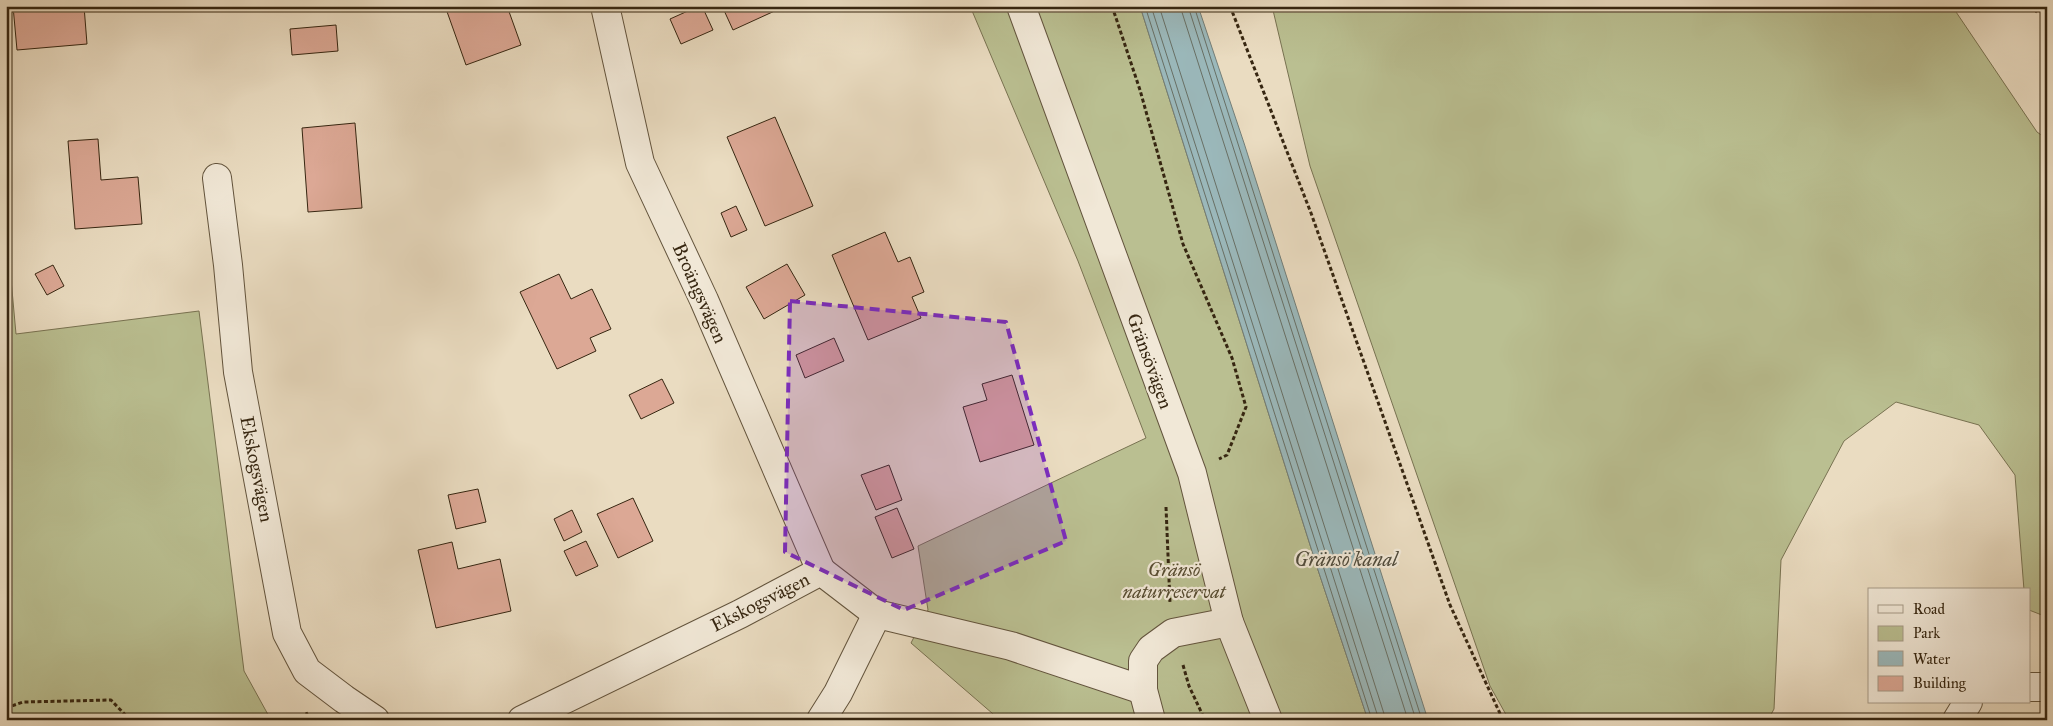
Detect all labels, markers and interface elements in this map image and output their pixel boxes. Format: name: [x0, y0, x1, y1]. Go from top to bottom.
street label: Broängsvägen: [667, 239, 732, 347]
street label: Gränsövägen: [1121, 310, 1178, 412]
street label: Ekskogsvägen: [234, 414, 279, 524]
water label: Gränsö kanal: [1294, 547, 1399, 571]
park label: Gränsö naturreservat: [1123, 558, 1227, 603]
street label: Ekskogsvägen: [707, 567, 814, 638]
legend: [1868, 588, 2030, 704]
text: Road: [1913, 600, 1945, 618]
text: Park: [1913, 624, 1940, 642]
text: Water: [1913, 650, 1950, 668]
text: Building: [1913, 674, 1967, 692]

